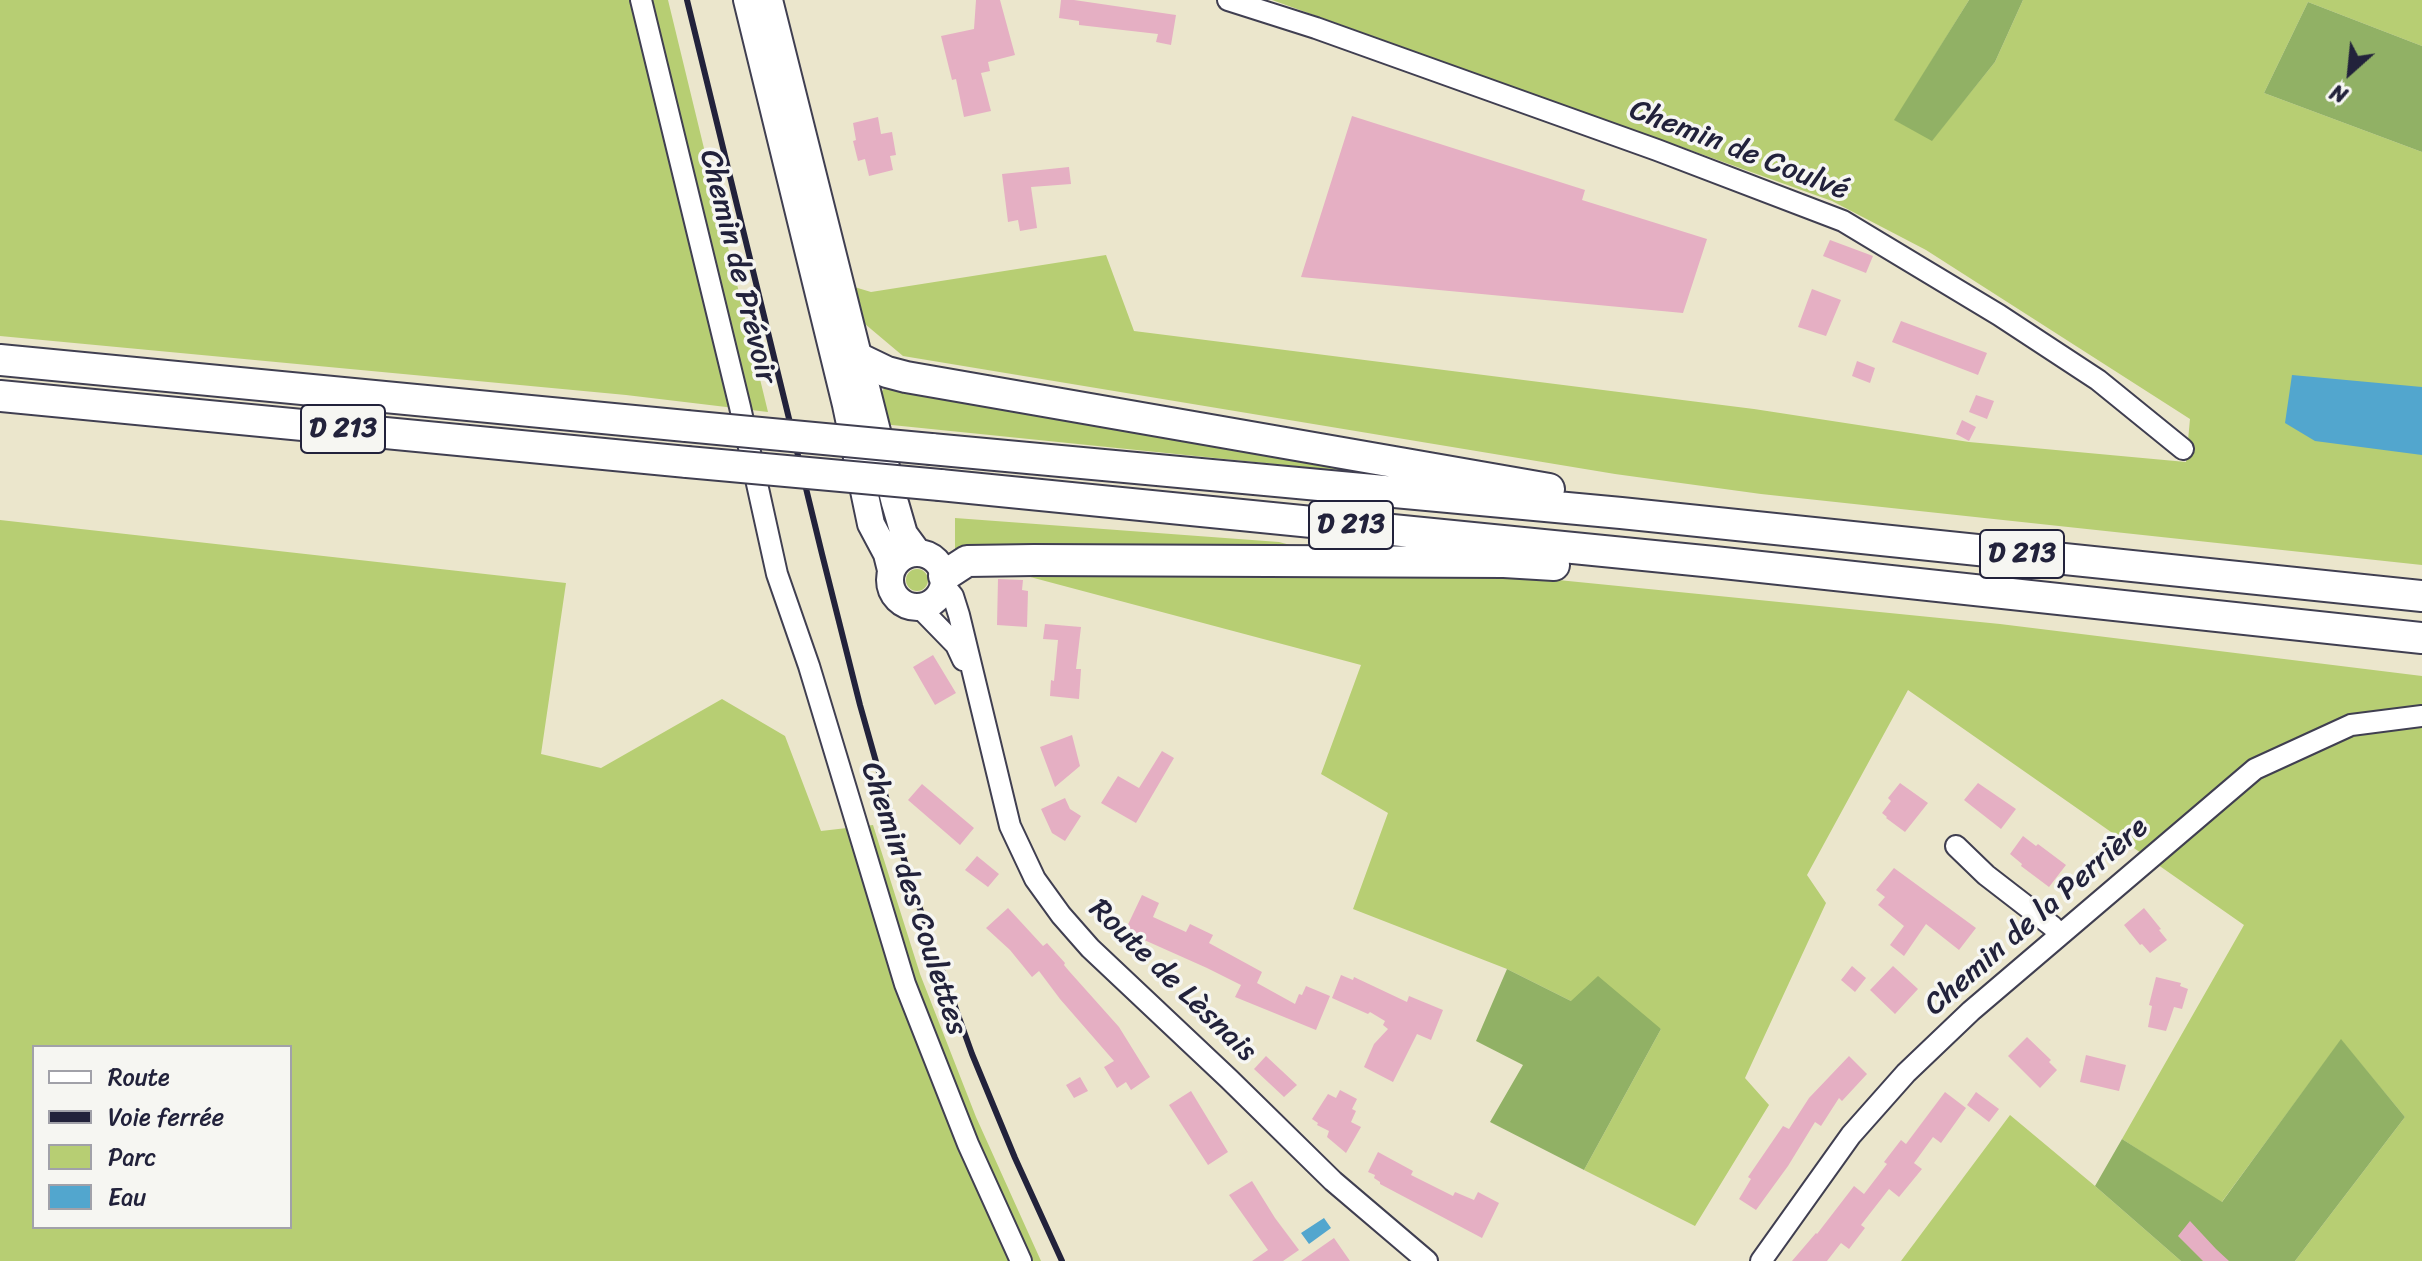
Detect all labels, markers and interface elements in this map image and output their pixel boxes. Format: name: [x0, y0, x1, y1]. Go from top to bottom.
north arrow: [2310, 32, 2390, 112]
text: N: [2323, 73, 2355, 115]
street label: Chemin de Coulvé: [1624, 93, 1854, 209]
street label: Chemin de Prévoir: [691, 146, 783, 388]
road number: D 213: [301, 405, 385, 453]
road number: D 213: [1309, 501, 1393, 549]
road number: D 213: [1980, 530, 2064, 578]
street label: Chemin des Coulettes: [852, 758, 974, 1040]
street label: Chemin de la Perrière: [1918, 810, 2156, 1024]
street label: Route de Lèsnais: [1081, 892, 1263, 1070]
legend: [32, 1045, 292, 1229]
text: Route: [108, 1056, 170, 1098]
text: Voie ferrée: [108, 1096, 224, 1138]
text: Parc: [108, 1136, 156, 1178]
text: Eau: [108, 1176, 146, 1218]

